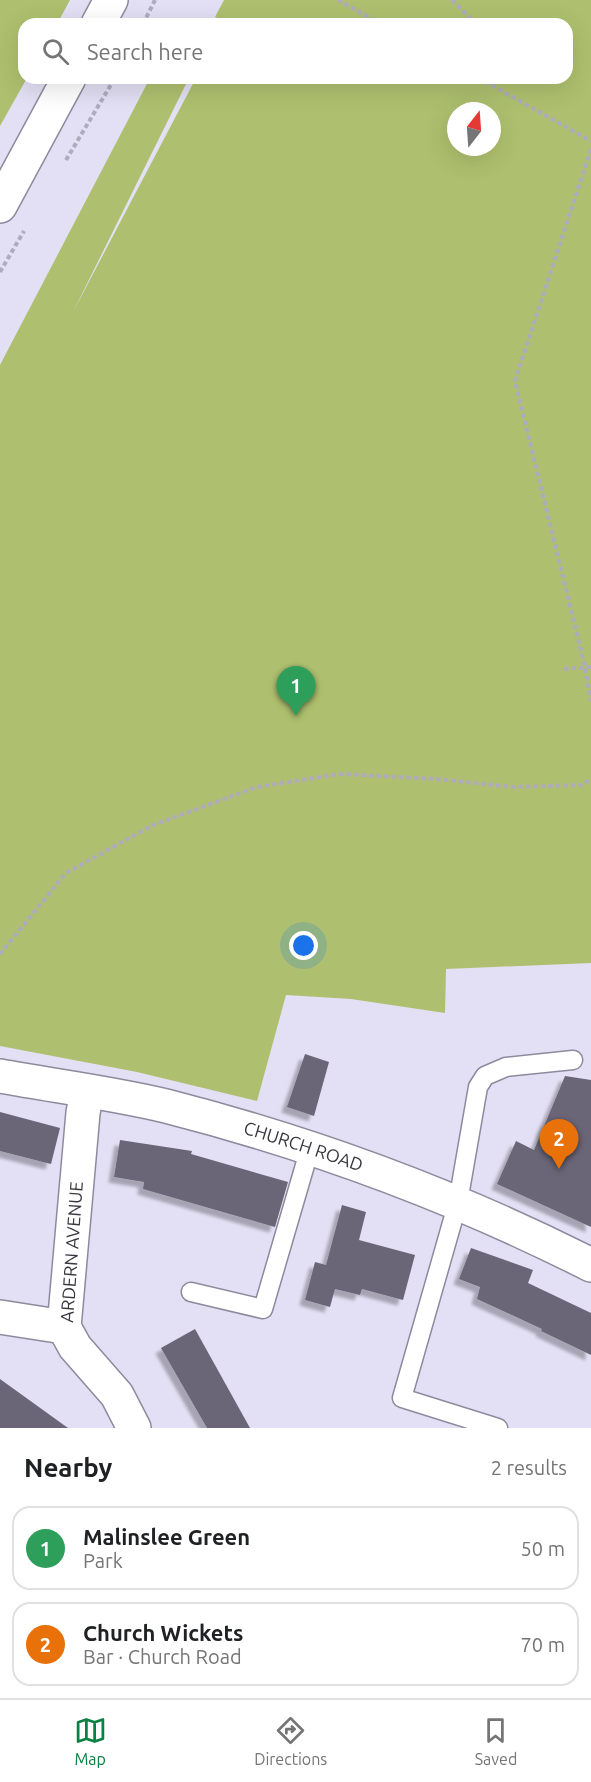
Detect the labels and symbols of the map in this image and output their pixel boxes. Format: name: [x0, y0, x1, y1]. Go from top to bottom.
north arrow: [447, 102, 501, 156]
pin: 1: [276, 666, 316, 716]
your location: [289, 931, 318, 960]
street label: CHURCH ROAD: [242, 1117, 366, 1175]
pin: 2: [540, 1120, 578, 1169]
street label: ARDERN AVENUE: [56, 1181, 86, 1323]

